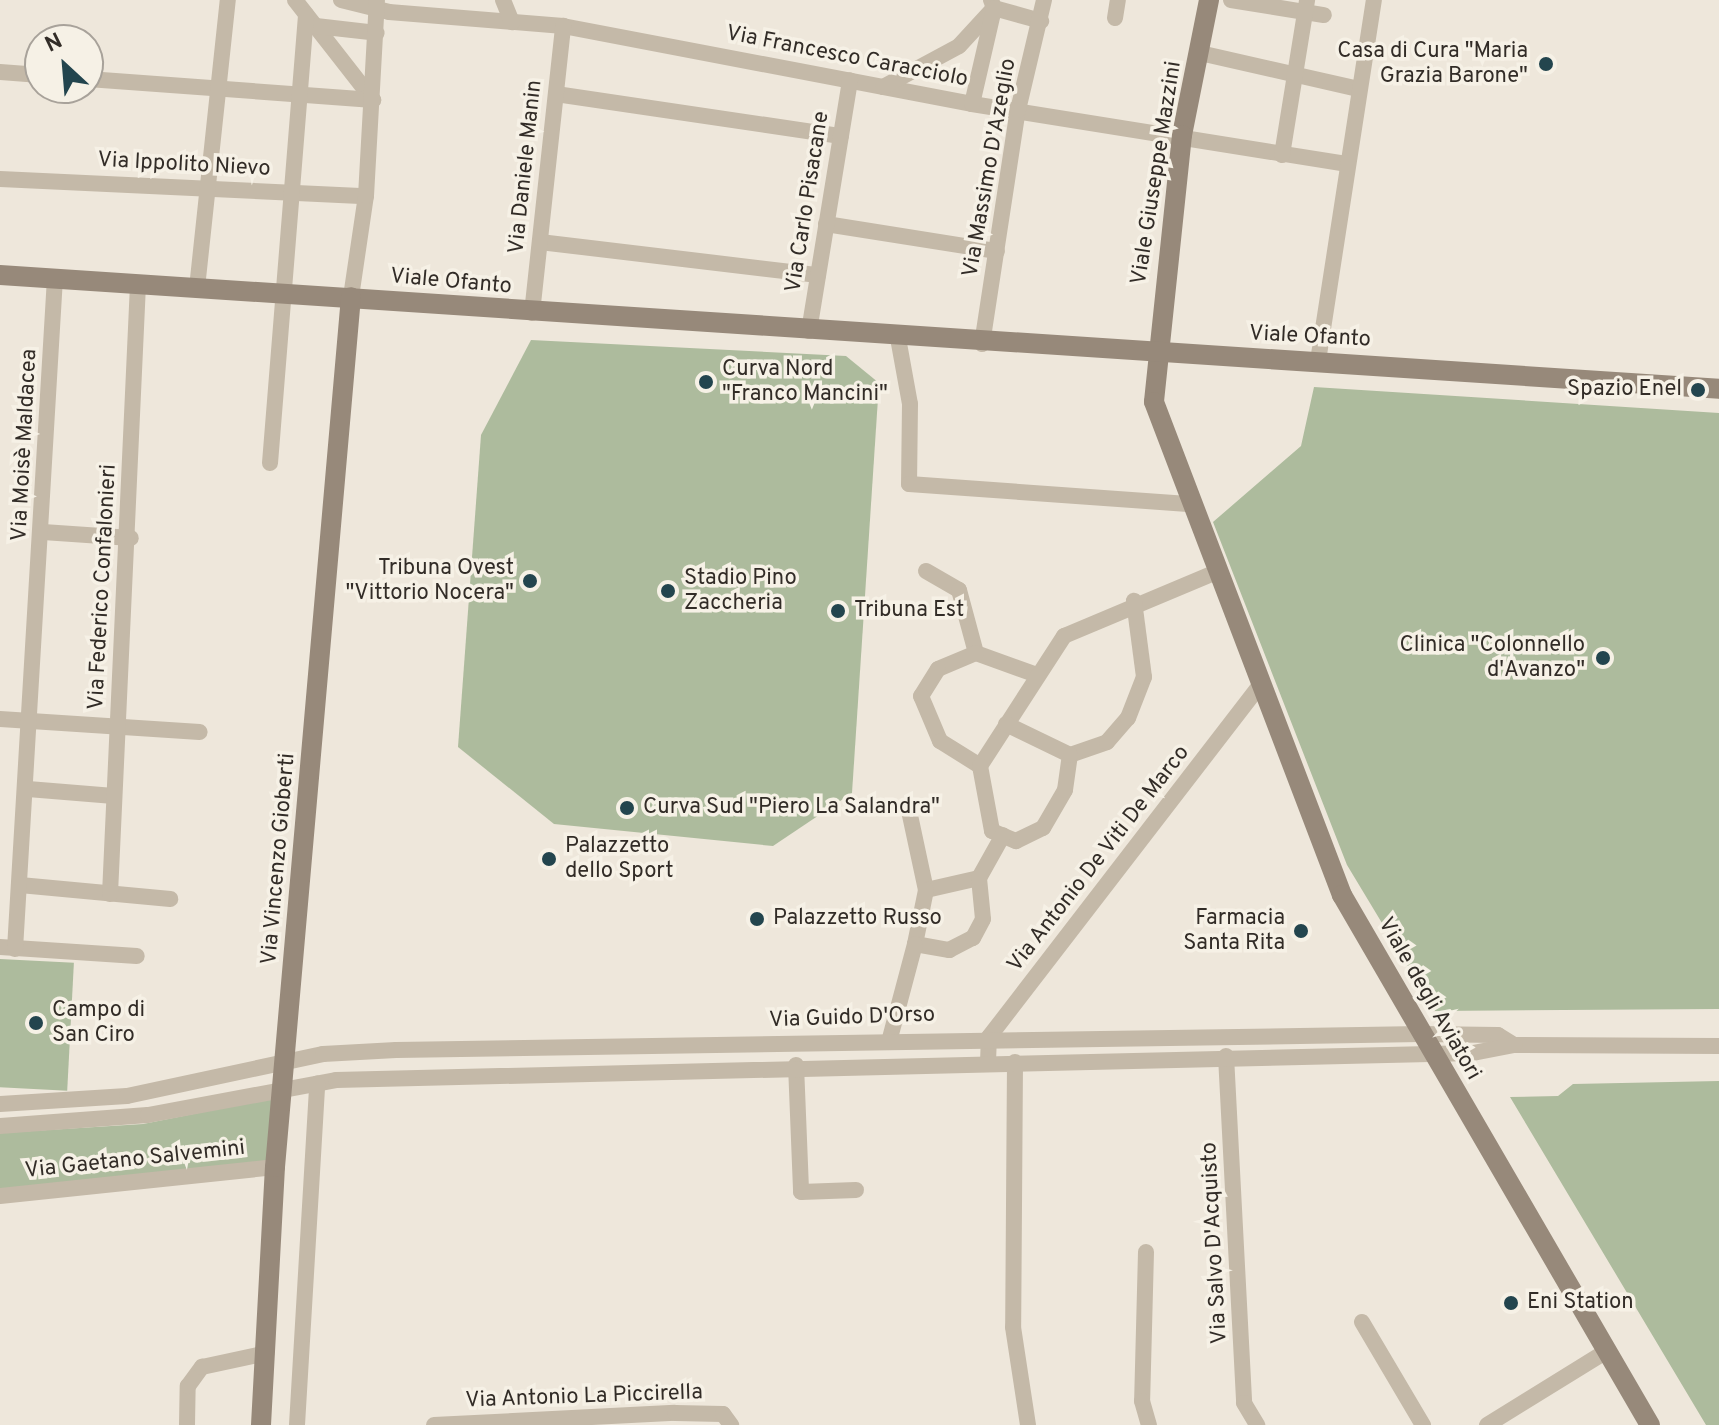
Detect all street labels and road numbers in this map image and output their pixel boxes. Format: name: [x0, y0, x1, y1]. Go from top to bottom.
street label: Via Francesco Caracciolo: [724, 21, 970, 93]
street label: Via Massimo D'Azeglio: [958, 57, 1022, 279]
street label: Viale Giuseppe Mazzini: [1126, 59, 1188, 287]
street label: Via Daniele Manin: [504, 79, 548, 255]
street label: Via Carlo Pisacane: [781, 110, 835, 294]
street label: Via Ippolito Nievo: [97, 147, 271, 183]
street label: Viale Ofanto: [389, 264, 513, 300]
street label: Viale Ofanto: [1248, 321, 1372, 353]
street label: Via Moisè Maldacea: [7, 348, 43, 542]
street label: Via Federico Confalonieri: [83, 463, 123, 711]
street label: Via Antonio De Viti De Marco: [1002, 740, 1196, 978]
street label: Via Vincenzo Gioberti: [257, 752, 301, 966]
street label: Viale degli Aviatori: [1372, 913, 1486, 1085]
street label: Via Guido D'Orso: [769, 1002, 935, 1034]
street label: Via Gaetano Salvemini: [24, 1135, 246, 1185]
street label: Via Salvo D'Acquisto: [1197, 1141, 1233, 1345]
street label: Via Antonio La Piccirella: [464, 1380, 704, 1414]

